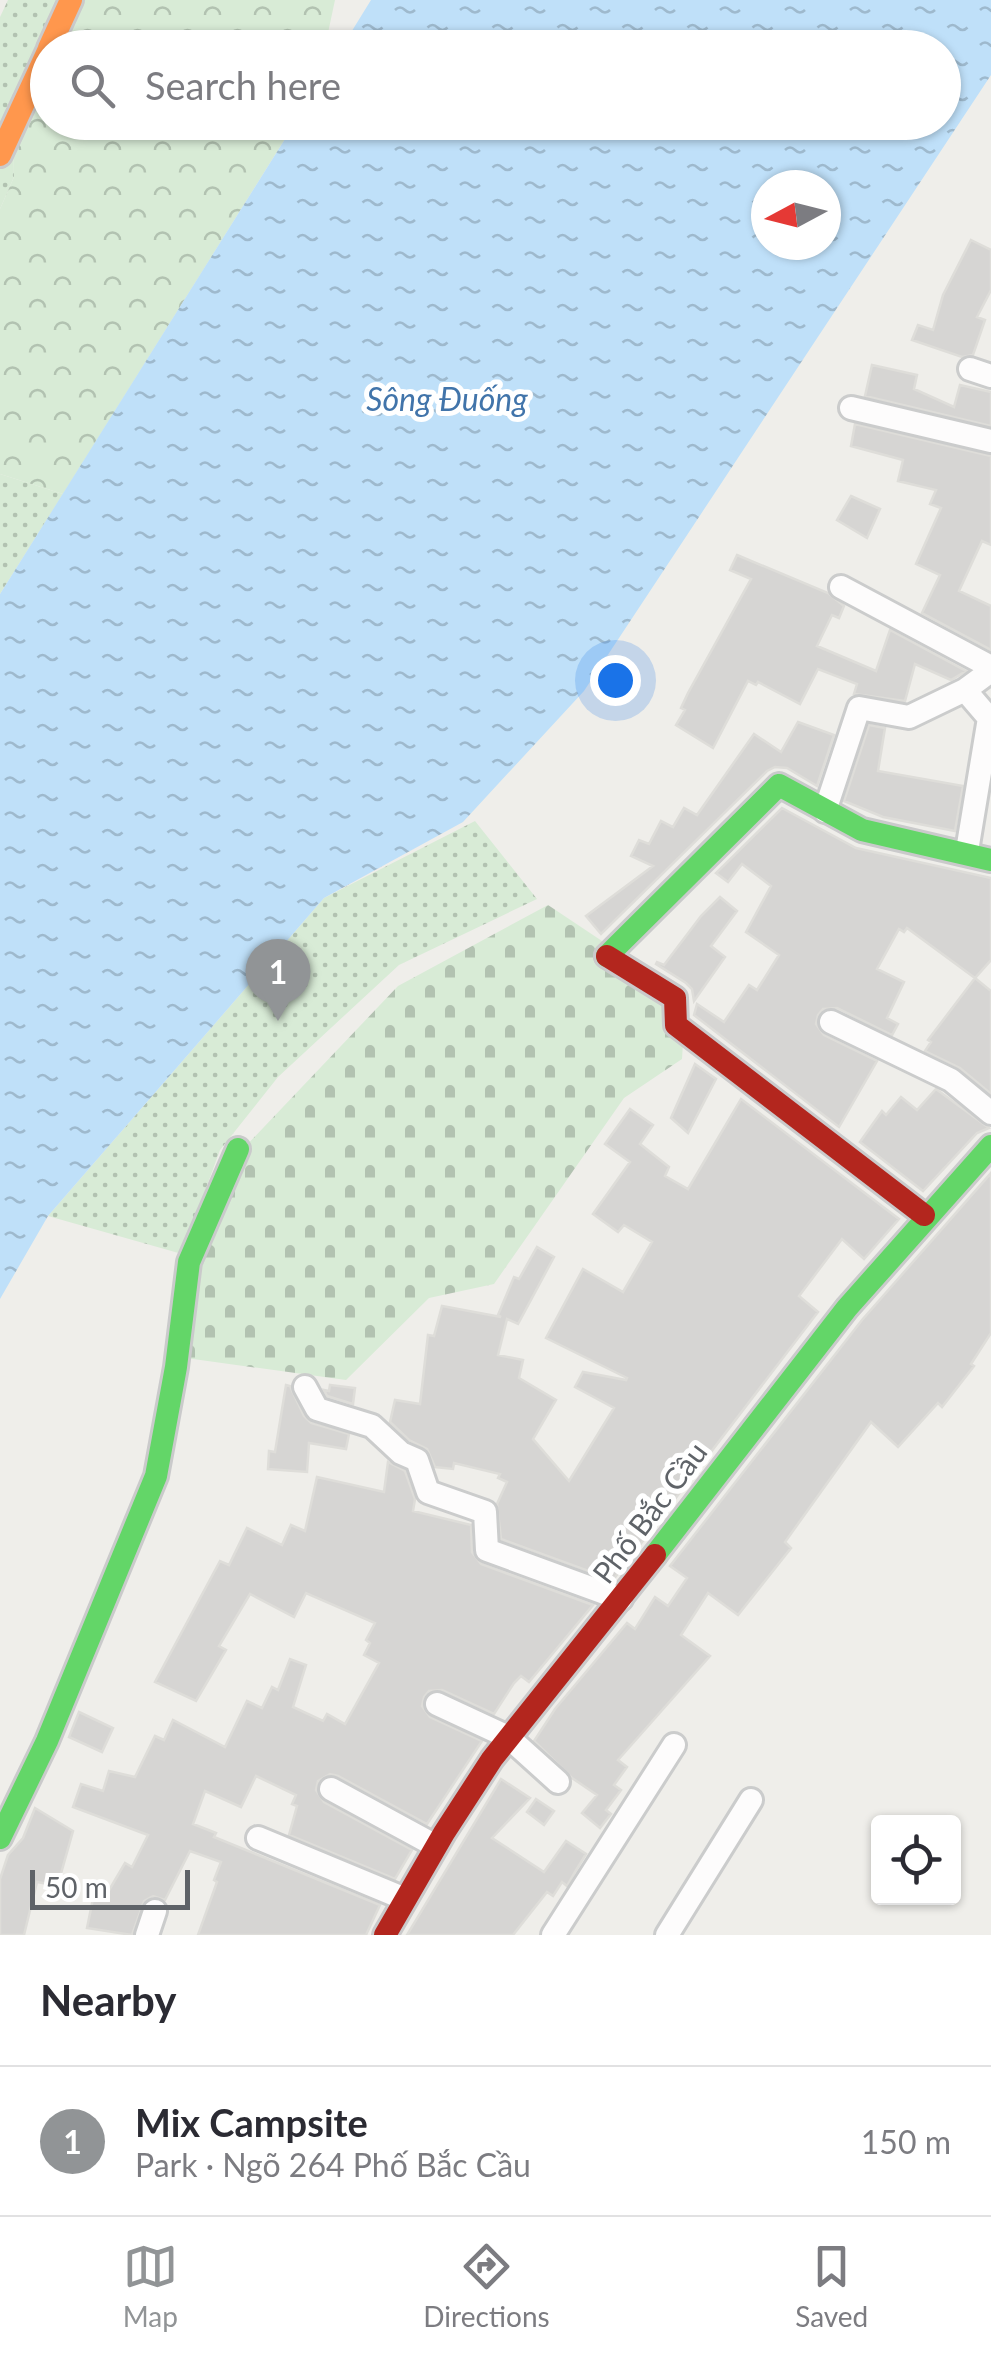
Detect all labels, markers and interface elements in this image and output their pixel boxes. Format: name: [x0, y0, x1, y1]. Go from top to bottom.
search box: [30, 30, 961, 140]
icon: search: [65, 58, 120, 113]
text: Search here: [145, 62, 341, 108]
north arrow: [751, 170, 841, 260]
water label: Sông Đuống: [366, 379, 528, 418]
your location: [590, 655, 641, 706]
pin: 1: [246, 938, 310, 1021]
street label: Phố Bắc Cầu: [584, 1434, 714, 1590]
map controls: [871, 1815, 961, 1905]
button: locate: [871, 1815, 961, 1905]
scale bar: [30, 1865, 190, 1910]
text: 50 m: [45, 1870, 108, 1904]
text: Nearby: [40, 1975, 177, 2025]
text: Mix Campsite: [135, 2099, 368, 2145]
text: 1: [63, 2122, 82, 2161]
text: 150 m: [861, 2122, 951, 2161]
text: Park · Ngõ 264 Phố Bắc Cầu: [135, 2145, 531, 2184]
tab: Map: [123, 2239, 178, 2333]
tab: Directions: [423, 2239, 550, 2333]
tab: Saved: [795, 2239, 868, 2333]

